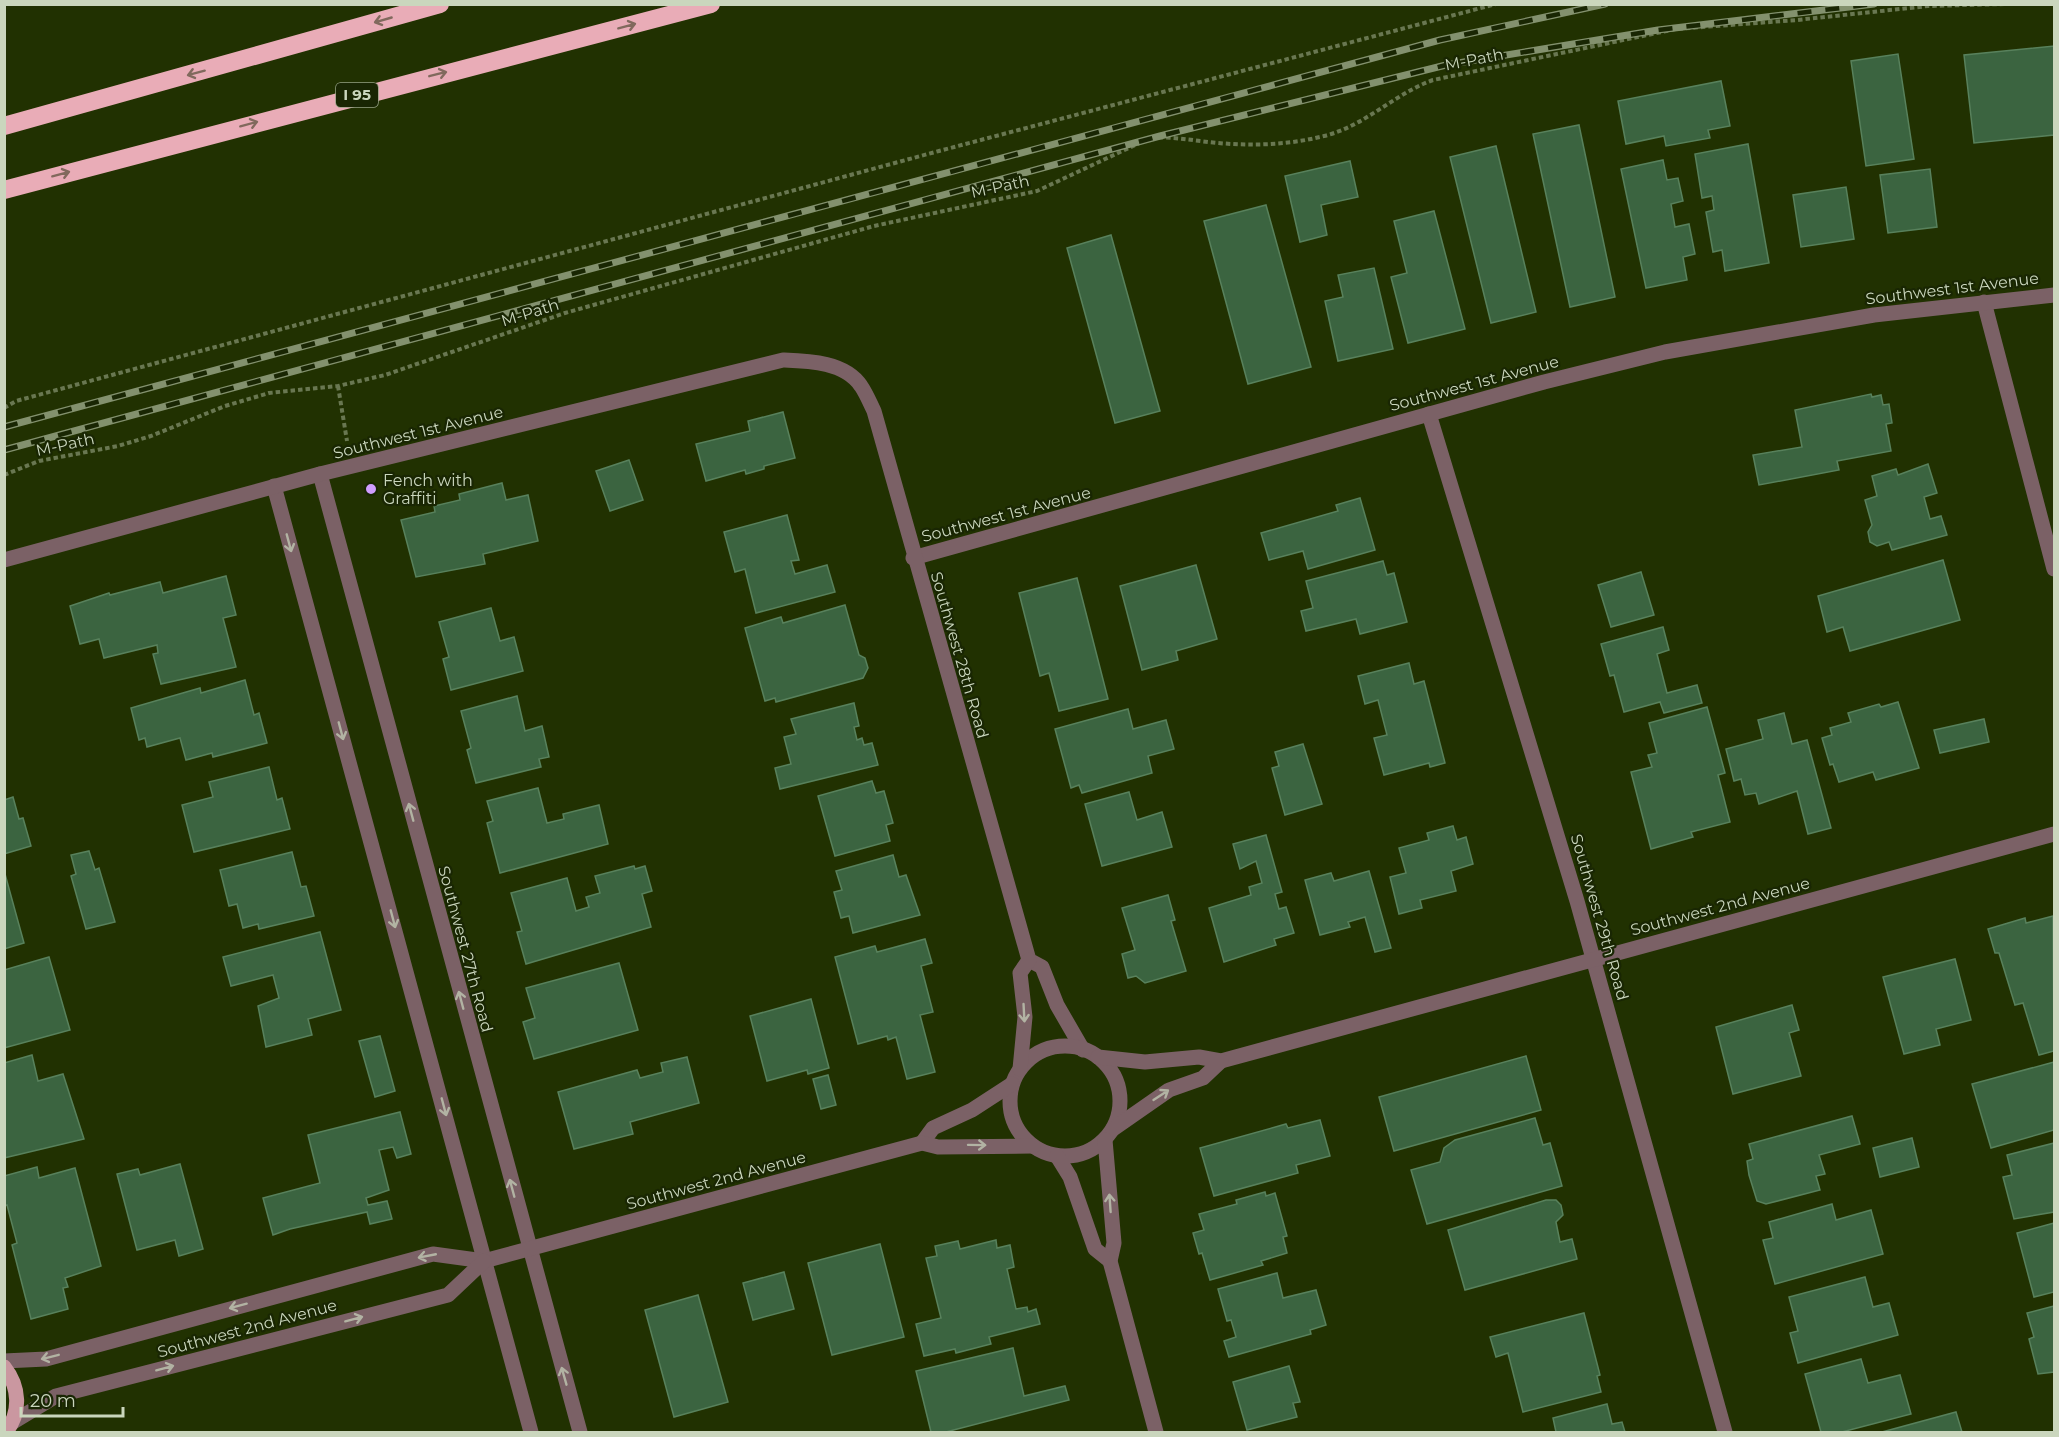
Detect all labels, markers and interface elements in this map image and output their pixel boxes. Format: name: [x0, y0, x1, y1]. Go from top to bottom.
one-way arrow: [374, 15, 393, 27]
one-way arrow: [617, 20, 636, 32]
street label: M-Path: [1443, 44, 1505, 74]
one-way arrow: [186, 68, 205, 79]
one-way arrow: [428, 68, 447, 80]
road number: I 95: [336, 83, 378, 107]
one-way arrow: [239, 117, 258, 129]
one-way arrow: [51, 168, 70, 180]
street label: M-Path: [969, 171, 1031, 202]
street label: Southwest 1st Avenue: [1864, 268, 2040, 309]
street label: M-Path: [499, 295, 561, 330]
street label: Southwest 1st Avenue: [1387, 352, 1561, 415]
street label: Southwest 1st Avenue: [331, 402, 505, 463]
street label: M-Path: [34, 429, 96, 460]
place label: Fench with Graffiti: [383, 471, 473, 508]
marker: Fench with Graffiti: [364, 482, 378, 496]
street label: Southwest 1st Avenue: [919, 483, 1093, 546]
one-way arrow: [284, 533, 296, 552]
street label: Southwest 28th Road: [927, 570, 992, 741]
one-way arrow: [336, 721, 347, 740]
one-way arrow: [404, 802, 416, 821]
street label: Southwest 29th Road: [1567, 832, 1632, 1002]
street label: Southwest 27th Road: [434, 864, 497, 1034]
street label: Southwest 2nd Avenue: [1628, 873, 1812, 940]
one-way arrow: [387, 909, 399, 928]
one-way arrow: [455, 991, 467, 1010]
one-way arrow: [1019, 1003, 1030, 1023]
one-way arrow: [1152, 1089, 1169, 1101]
one-way arrow: [439, 1097, 451, 1116]
one-way arrow: [967, 1139, 987, 1151]
street label: Southwest 2nd Avenue: [624, 1147, 808, 1214]
one-way arrow: [506, 1179, 517, 1198]
one-way arrow: [1104, 1194, 1115, 1214]
one-way arrow: [417, 1251, 437, 1262]
street label: Southwest 2nd Avenue: [155, 1295, 339, 1362]
one-way arrow: [229, 1301, 248, 1313]
one-way arrow: [344, 1313, 363, 1324]
one-way arrow: [41, 1352, 60, 1364]
one-way arrow: [156, 1362, 175, 1373]
one-way arrow: [558, 1367, 569, 1386]
scale bar: [21, 1380, 123, 1418]
text: 20 m: [30, 1390, 76, 1412]

